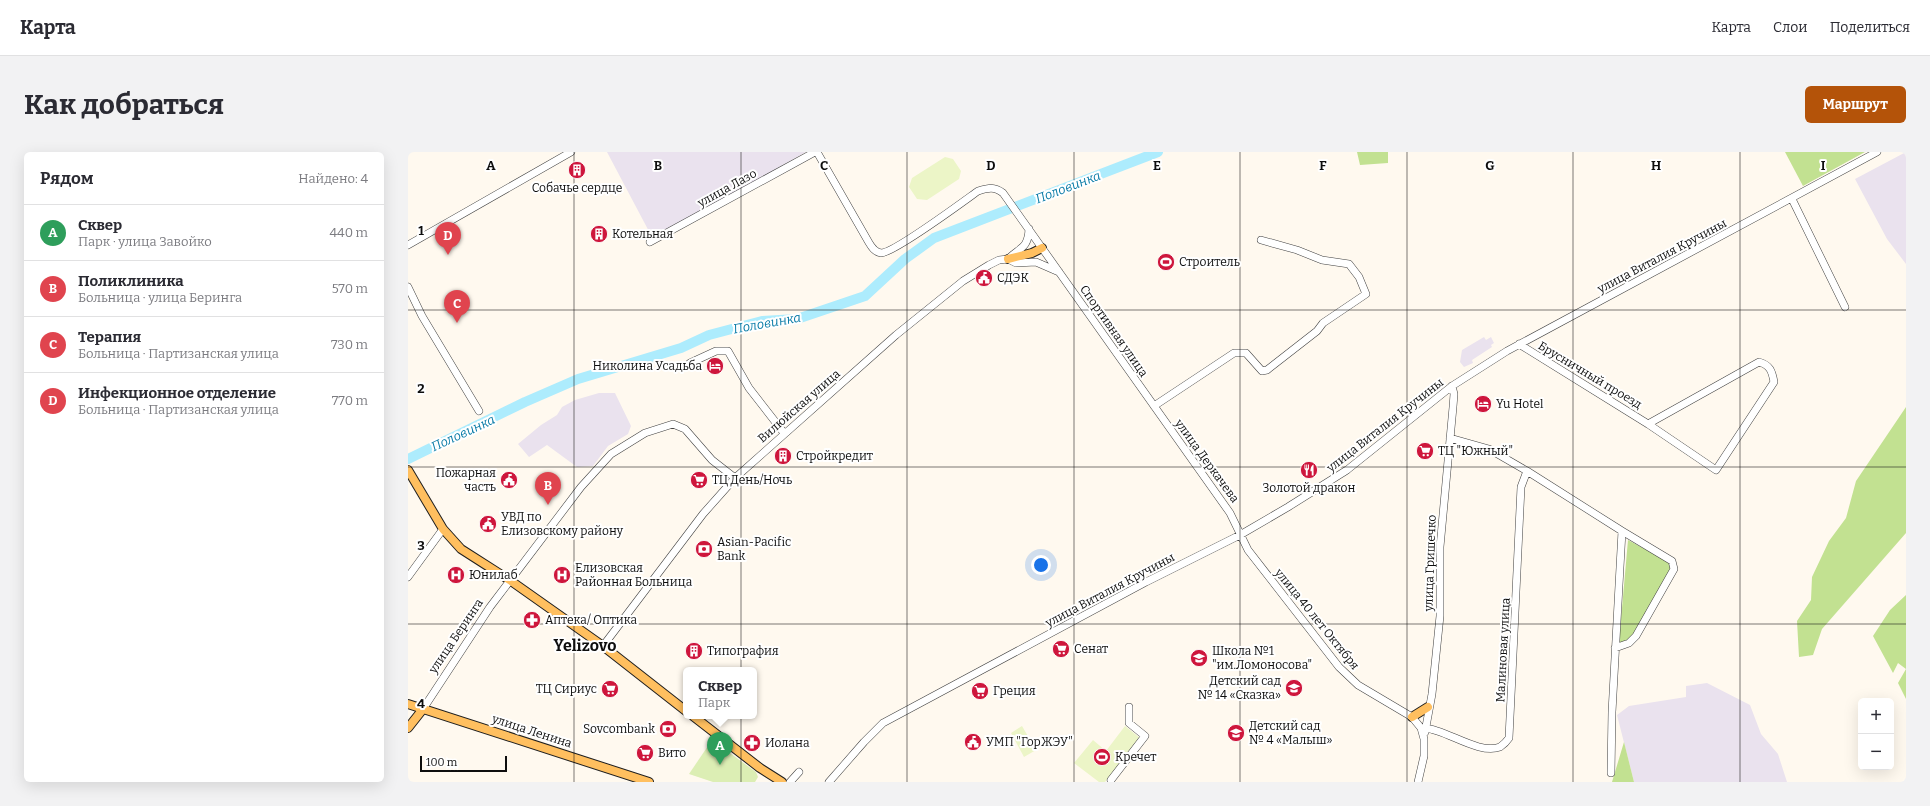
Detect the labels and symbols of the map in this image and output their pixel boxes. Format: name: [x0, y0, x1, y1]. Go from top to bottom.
text: A: [486, 158, 496, 173]
text: B: [654, 158, 662, 173]
text: C: [820, 158, 828, 173]
text: D: [986, 158, 996, 173]
text: E: [1153, 158, 1161, 173]
text: F: [1319, 158, 1327, 173]
text: G: [1485, 158, 1495, 173]
text: H: [1651, 158, 1661, 173]
text: I: [1821, 158, 1826, 173]
building icon: Собачье сердце: [567, 160, 587, 180]
street label: улица Лазо: [694, 166, 759, 210]
water label: Половинка: [1033, 168, 1103, 206]
place label: Собачье сердце: [532, 181, 622, 195]
street label: улица Виталия Кручины: [1594, 216, 1729, 296]
pin: D: [435, 222, 461, 255]
text: 1: [418, 223, 424, 238]
building icon: Котельная: [589, 224, 609, 244]
place label: Котельная: [612, 227, 673, 241]
sports icon: Строитель: [1156, 252, 1176, 272]
place label: Строитель: [1179, 255, 1240, 269]
public building icon: СДЭК: [974, 268, 994, 288]
place label: СДЭК: [997, 271, 1029, 285]
street label: Спортивная улица: [1077, 282, 1151, 380]
pin: C: [444, 290, 470, 323]
water label: Половинка: [732, 310, 802, 336]
street label: Брусничный проезд: [1536, 339, 1644, 411]
hotel icon: Николина Усадьба: [705, 356, 725, 376]
place label: Николина Усадьба: [593, 359, 702, 373]
street label: Вилюйская улица: [755, 366, 843, 445]
street label: улица Виталия Кручины: [1323, 375, 1446, 475]
text: 2: [417, 381, 425, 396]
hotel icon: Yu Hotel: [1473, 394, 1493, 414]
place label: Yu Hotel: [1496, 397, 1544, 411]
water label: Половинка: [429, 412, 497, 454]
street label: улица Деркачева: [1172, 416, 1242, 506]
supermarket icon: ТЦ "Южный": [1415, 441, 1435, 461]
place label: ТЦ "Южный": [1438, 444, 1513, 458]
building icon: Стройкредит: [773, 446, 793, 466]
place label: Стройкредит: [796, 449, 873, 463]
restaurant icon: Золотой дракон: [1299, 460, 1319, 480]
place label: Пожарная часть: [436, 466, 496, 494]
public building icon: Пожарная часть: [499, 470, 519, 490]
supermarket icon: ТЦ День/Ночь: [689, 470, 709, 490]
pin: B: [535, 472, 561, 505]
place label: ТЦ День/Ночь: [712, 473, 792, 487]
place label: Золотой дракон: [1263, 481, 1356, 495]
place label: УВД по Елизовскому району: [501, 510, 624, 538]
public building icon: УВД по Елизовскому району: [478, 514, 498, 534]
street label: улица Гришечко: [1421, 514, 1439, 613]
place label: Asian-Pacific Bank: [717, 535, 791, 563]
text: 3: [417, 538, 425, 553]
bank icon: Asian-Pacific Bank: [694, 539, 714, 559]
street label: улица Виталия Кручины: [1042, 550, 1177, 630]
your location: [1031, 555, 1051, 575]
place label: Елизовская Районная Больница: [575, 561, 693, 589]
hospital icon: Юнилаб: [446, 565, 466, 585]
hospital icon: Елизовская Районная Больница: [552, 565, 572, 585]
street label: улица 40 лет Октября: [1271, 565, 1362, 673]
place label: Юнилаб: [469, 568, 518, 582]
street label: улица Беринга: [425, 596, 486, 677]
street label: Малиновая улица: [1493, 597, 1513, 703]
pharmacy icon: Аптека/ Оптика: [522, 610, 542, 630]
place label: Аптека/ Оптика: [545, 613, 637, 627]
district label: Yelizovo: [553, 636, 617, 655]
supermarket icon: Сенат: [1051, 639, 1071, 659]
building icon: Типография: [684, 641, 704, 661]
place label: Сенат: [1074, 642, 1108, 656]
place label: Типография: [707, 644, 779, 658]
place label: Школа №1 "им.Ломоносова": [1212, 644, 1312, 672]
school or university icon: Школа №1 "им.Ломоносова": [1189, 648, 1209, 668]
place label: Детский сад № 14 «Сказка»: [1198, 674, 1281, 702]
school or university icon: Детский сад № 14 «Сказка»: [1284, 678, 1304, 698]
supermarket icon: ТЦ Сириус: [600, 679, 620, 699]
supermarket icon: Греция: [970, 681, 990, 701]
place label: ТЦ Сириус: [536, 682, 597, 696]
place label: Греция: [993, 684, 1036, 698]
text: 4: [417, 696, 425, 711]
street label: улица Ленина: [489, 711, 574, 751]
bank icon: Sovcombank: [658, 719, 678, 739]
place label: Детский сад № 4 «Малыш»: [1249, 719, 1332, 747]
place label: Sovcombank: [583, 722, 655, 736]
school or university icon: Детский сад № 4 «Малыш»: [1226, 723, 1246, 743]
pin: A: [707, 732, 733, 765]
public building icon: УМП "ГорЖЭУ": [963, 732, 983, 752]
pharmacy icon: Иолана: [742, 733, 762, 753]
place label: УМП "ГорЖЭУ": [986, 735, 1073, 749]
place label: Иолана: [765, 736, 810, 750]
supermarket icon: Вито: [635, 743, 655, 763]
place label: Вито: [658, 746, 686, 760]
sports icon: Кречет: [1092, 747, 1112, 767]
place label: Кречет: [1115, 750, 1156, 764]
scale bar: [420, 754, 507, 773]

